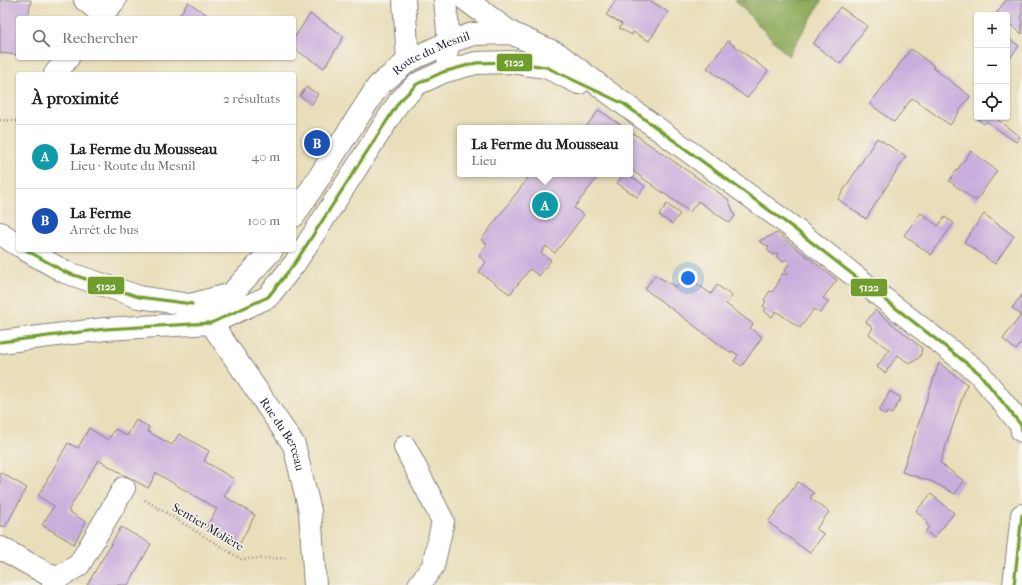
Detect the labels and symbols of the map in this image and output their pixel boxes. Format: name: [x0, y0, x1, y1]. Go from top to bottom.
street label: Route du Mesnil: [389, 28, 472, 78]
line badge: 5122: [496, 53, 533, 72]
text: 5122: [504, 56, 524, 69]
pin: B: [304, 128, 330, 158]
pin: A: [532, 190, 558, 220]
your location: [678, 268, 698, 288]
line badge: 5122: [87, 276, 125, 295]
line badge: 5122: [850, 278, 888, 297]
text: 5122: [96, 280, 116, 293]
text: 5122: [859, 281, 879, 294]
street label: Rue du Berceau: [257, 395, 307, 472]
street label: Sentier Molière: [170, 500, 246, 554]

